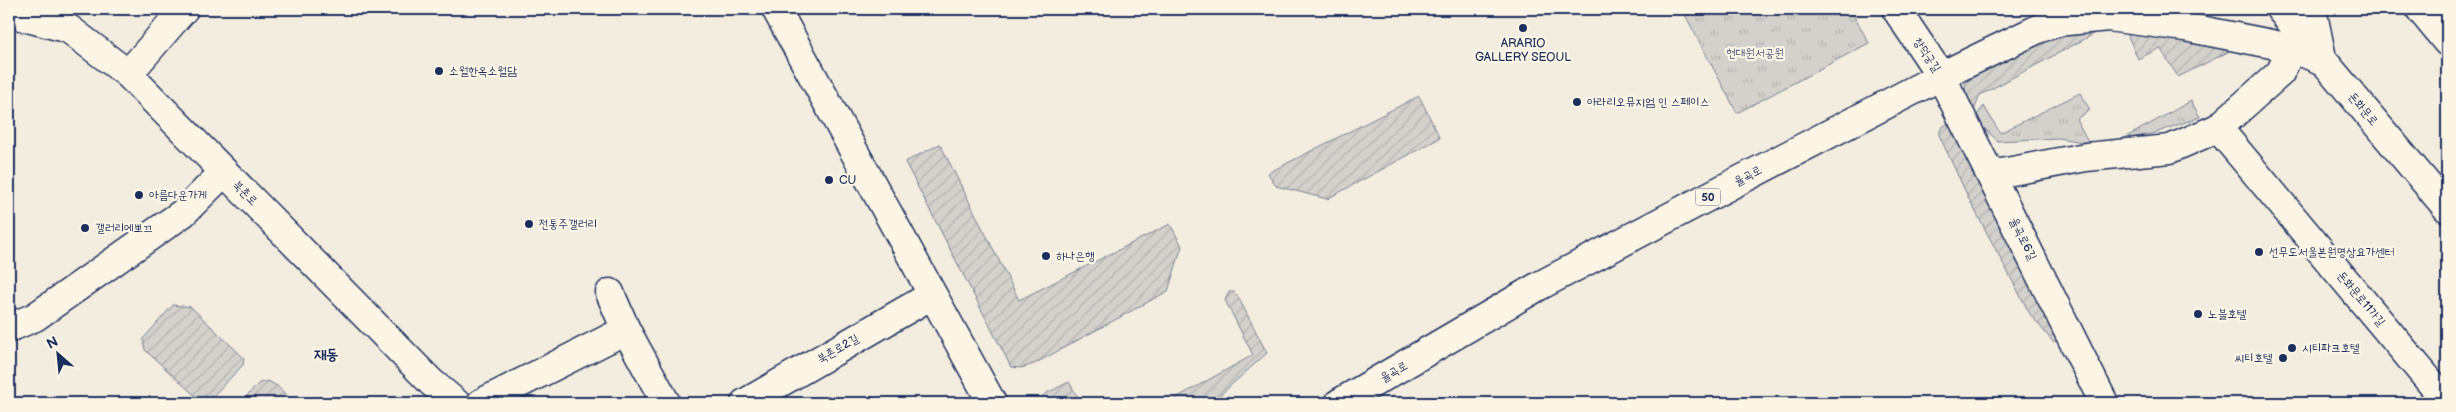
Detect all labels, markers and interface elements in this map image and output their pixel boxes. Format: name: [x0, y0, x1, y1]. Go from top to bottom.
marker: ARARIO GALLERY SEOUL: [1517, 22, 1529, 34]
street label: 창덕궁길: [1910, 35, 1944, 75]
place label: ARARIO GALLERY SEOUL: [1475, 36, 1571, 65]
park label: 현대원서공원: [1726, 46, 1784, 61]
place label: 소월한옥소월담: [449, 64, 517, 79]
marker: 소월한옥소월담: [433, 65, 445, 77]
street label: 돈화문로: [2345, 89, 2381, 129]
place label: 아라리오뮤지엄 인 스페이스: [1587, 95, 1709, 110]
marker: 아라리오뮤지엄 인 스페이스: [1571, 96, 1583, 108]
street label: 율곡로: [1732, 163, 1764, 189]
place label: CU: [839, 173, 856, 188]
marker: CU: [823, 174, 835, 186]
street label: 북촌로: [229, 177, 261, 209]
place label: 아름다운가게: [149, 188, 207, 203]
road number: 50: [1696, 188, 1720, 206]
marker: 아름다운가게: [133, 189, 145, 201]
street label: 율곡로6길: [2006, 215, 2040, 263]
place label: 전통주갤러리: [539, 217, 597, 232]
marker: 전통주갤러리: [523, 218, 535, 230]
place label: 갤러리에뽀끄: [95, 221, 153, 236]
marker: 갤러리에뽀끄: [79, 222, 91, 234]
place label: 선무도서울본원명상요가센터: [2269, 245, 2395, 260]
marker: 선무도서울본원명상요가센터: [2253, 246, 2265, 258]
place label: 하나은행: [1056, 249, 1095, 264]
marker: 하나은행: [1040, 250, 1052, 262]
street label: 돈화문로11가길: [2334, 268, 2389, 330]
place label: 노블호텔: [2208, 307, 2247, 322]
marker: 노블호텔: [2192, 308, 2204, 320]
north arrow: [32, 330, 82, 380]
street label: 북촌로2길: [814, 331, 862, 367]
text: N: [44, 333, 61, 353]
place label: 시티파크호텔: [2302, 341, 2360, 356]
marker: 시티파크호텔: [2286, 342, 2298, 354]
district label: 재동: [314, 345, 338, 364]
place label: 씨티호텔: [2234, 351, 2273, 366]
marker: 씨티호텔: [2277, 352, 2289, 364]
street label: 율곡로: [1378, 358, 1410, 386]

